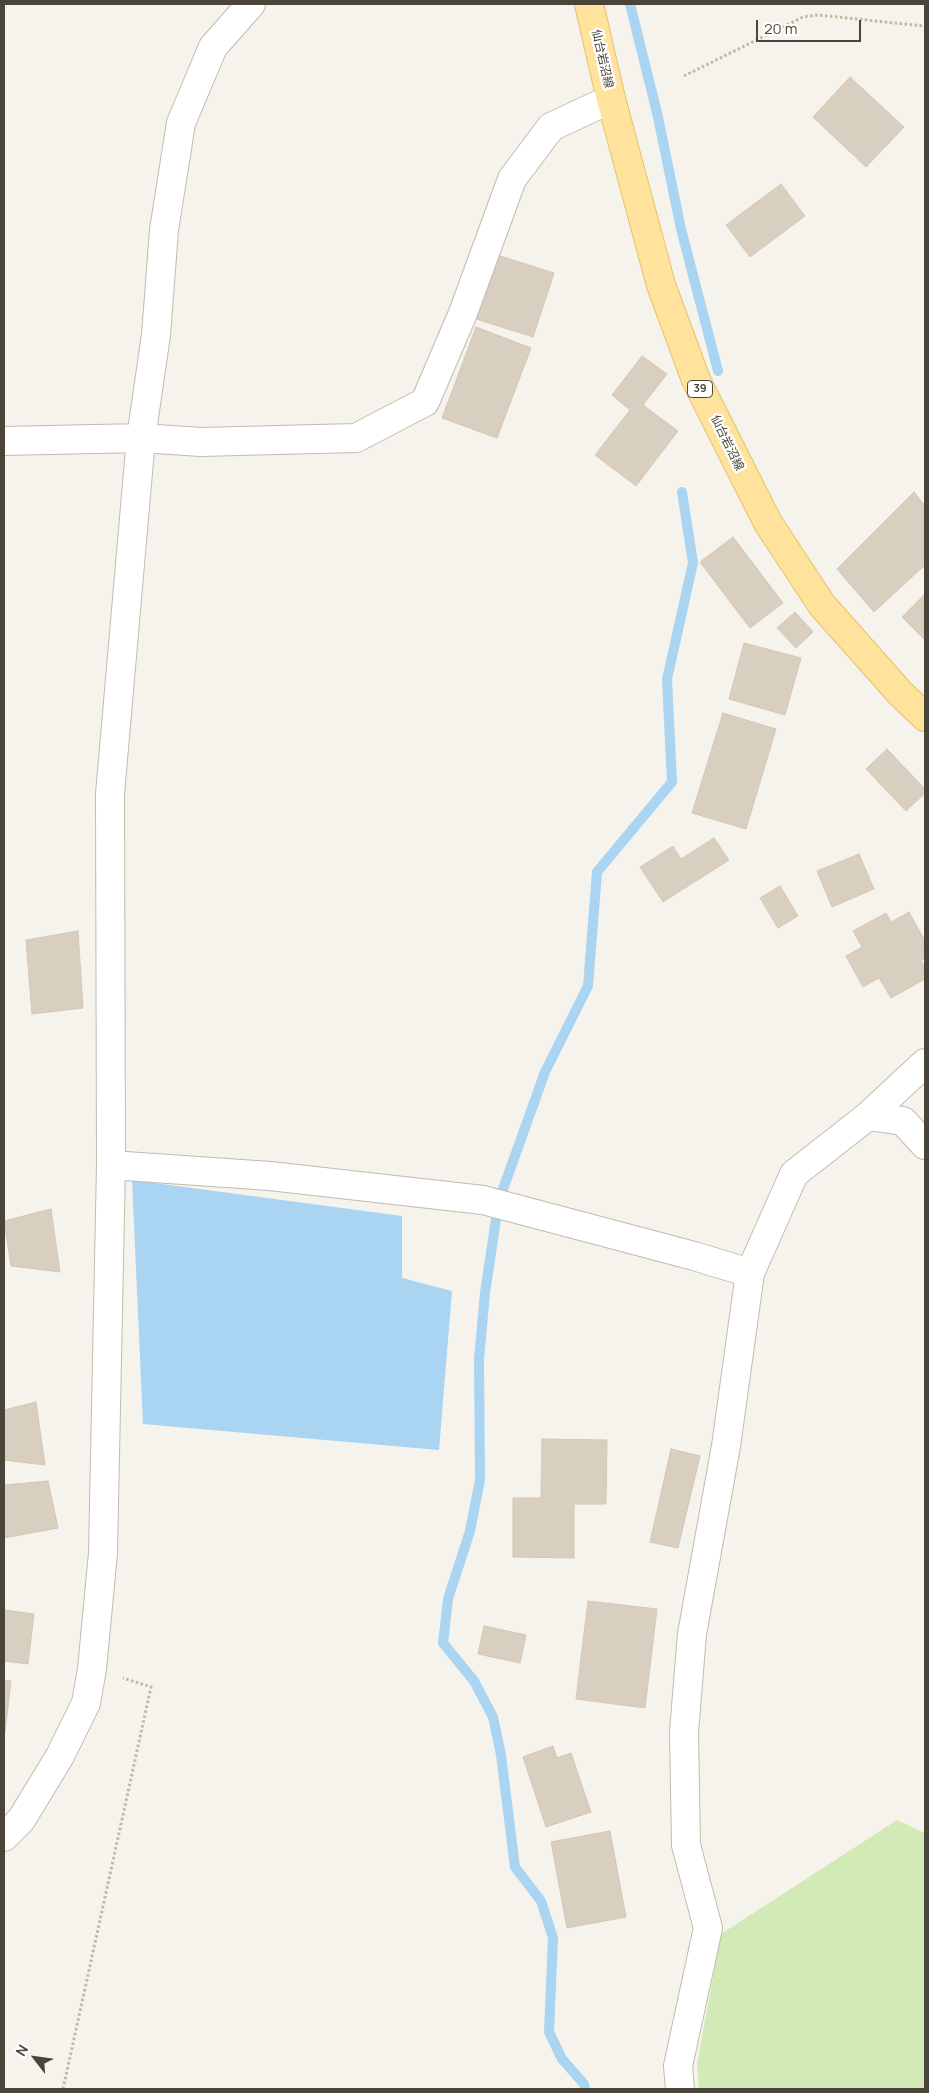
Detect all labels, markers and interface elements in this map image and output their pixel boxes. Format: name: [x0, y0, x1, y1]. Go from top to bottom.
scale bar: [759, 10, 864, 42]
text: 20 m: [764, 18, 797, 39]
street label: 仙台岩沼線: [588, 28, 616, 90]
road number: 39: [688, 380, 712, 398]
street label: 仙台岩沼線: [707, 413, 747, 473]
north arrow: [10, 2033, 60, 2083]
text: N: [11, 2041, 32, 2059]

